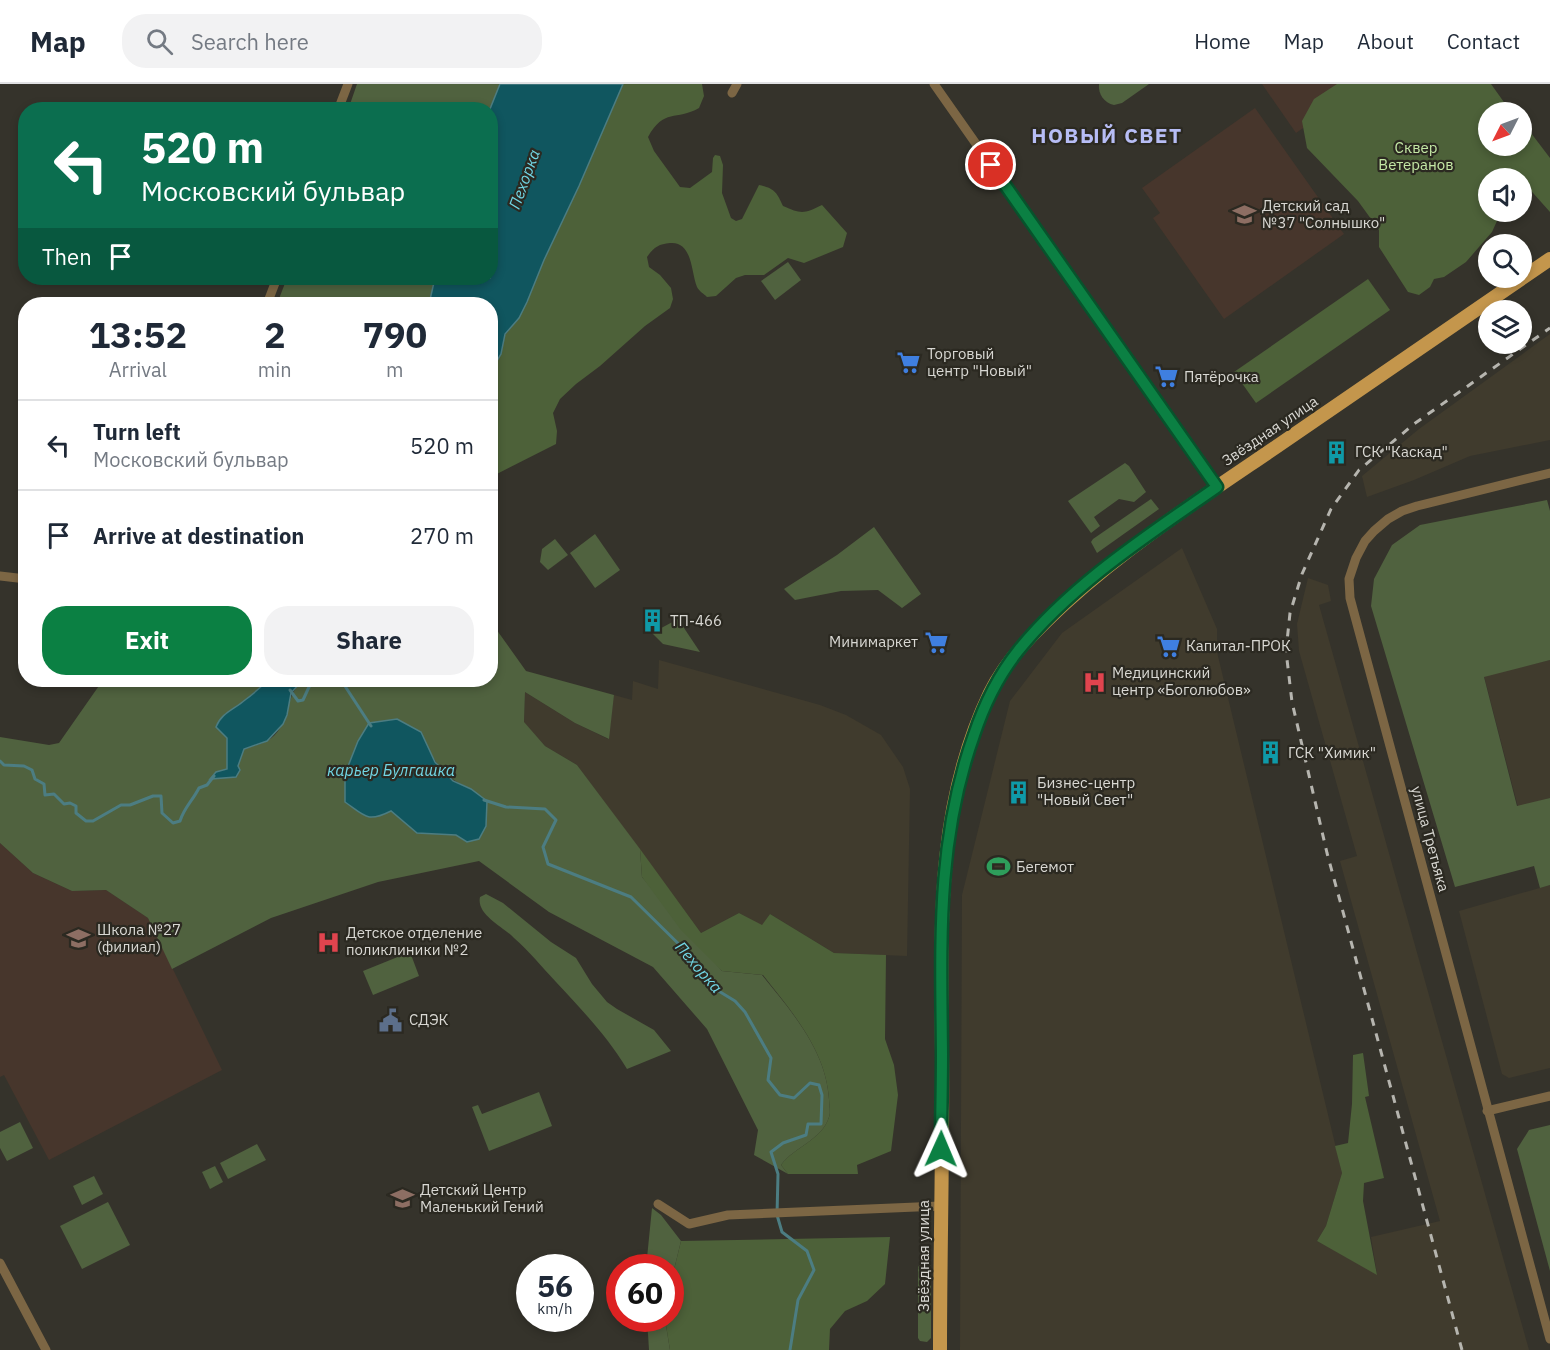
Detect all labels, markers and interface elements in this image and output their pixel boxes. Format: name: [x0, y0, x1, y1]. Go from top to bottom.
search box: [122, 14, 542, 68]
text: Map: [30, 23, 86, 60]
icon: search: [143, 25, 176, 58]
text: Search here: [191, 27, 309, 56]
text: Home: [1194, 27, 1251, 55]
text: Map: [1284, 27, 1324, 55]
text: About: [1357, 27, 1414, 55]
text: Contact: [1447, 27, 1520, 55]
north arrow: [1478, 102, 1532, 156]
map controls: [1478, 102, 1532, 354]
text: 520 m: [141, 120, 264, 175]
district label: НОВЫЙ СВЕТ: [1031, 121, 1183, 149]
icon: left: [42, 126, 120, 204]
park label: Сквер Ветеранов: [1378, 138, 1454, 174]
pin: [965, 139, 1016, 190]
water label: Пехорка: [504, 146, 544, 212]
icon: arrive: [974, 148, 1007, 181]
button: sound: [1478, 168, 1532, 222]
text: Московский бульвар: [141, 173, 405, 208]
place label: Детский сад №37 "Солнышко": [1262, 196, 1385, 232]
school or university icon: Детский сад №37 "Солнышко": [1231, 202, 1257, 228]
button: search: [1478, 234, 1532, 288]
icon: arrive: [104, 240, 137, 273]
text: Then: [42, 242, 92, 271]
button: layers: [1478, 300, 1532, 354]
text: 13:52: [89, 311, 187, 358]
text: 2: [264, 311, 286, 358]
text: 790: [362, 311, 427, 358]
place label: Торговый центр "Новый": [927, 344, 1032, 380]
supermarket icon: Торговый центр "Новый": [896, 350, 922, 376]
text: Arrival: [109, 356, 167, 383]
text: min: [258, 356, 292, 383]
text: m: [386, 356, 404, 383]
supermarket icon: Пятёрочка: [1153, 364, 1179, 390]
place label: Пятёрочка: [1184, 367, 1259, 386]
street label: Звёздная улица: [1218, 391, 1321, 470]
text: Turn left: [93, 417, 181, 446]
icon: left: [42, 429, 75, 462]
text: 520 m: [410, 431, 474, 460]
building icon: ГСК "Каскад": [1324, 439, 1350, 465]
place label: ГСК "Каскад": [1355, 442, 1448, 461]
text: Московский бульвар: [93, 446, 289, 473]
icon: arrive: [42, 519, 75, 552]
text: Arrive at destination: [93, 521, 304, 550]
text: 270 m: [410, 521, 474, 550]
button: Exit: [42, 606, 252, 675]
button: Share: [264, 606, 474, 675]
building icon: ТП-466: [639, 608, 665, 634]
place label: ТП-466: [670, 611, 722, 630]
supermarket icon: Минимаркет: [923, 629, 949, 655]
place label: Минимаркет: [829, 632, 918, 651]
supermarket icon: Капитал-ПРОК: [1155, 633, 1181, 659]
place label: Капитал-ПРОК: [1186, 636, 1291, 655]
place label: Медицинский центр «Боголюбов»: [1112, 663, 1251, 699]
hospital icon: Медицинский центр «Боголюбов»: [1081, 669, 1107, 695]
building icon: ГСК "Химик": [1257, 740, 1283, 766]
place label: ГСК "Химик": [1288, 743, 1376, 762]
water label: карьер Булгашка: [327, 760, 455, 780]
place label: Бизнес-центр "Новый Свет": [1037, 773, 1135, 809]
building icon: Бизнес-центр "Новый Свет": [1006, 779, 1032, 805]
street label: улица Третьяка: [1407, 784, 1454, 894]
sports icon: Бегемот: [985, 854, 1011, 880]
place label: Бегемот: [1016, 857, 1074, 876]
place label: Школа №27 (филиал): [97, 920, 181, 956]
place label: Детское отделение поликлиники №2: [346, 923, 482, 959]
school or university icon: Школа №27 (филиал): [66, 926, 92, 952]
hospital icon: Детское отделение поликлиники №2: [315, 929, 341, 955]
water label: Пехорка: [671, 937, 727, 997]
public building icon: СДЭК: [378, 1007, 404, 1033]
place label: СДЭК: [409, 1010, 449, 1029]
position arrow: [909, 1117, 973, 1181]
place label: Детский Центр Маленький Гений: [420, 1180, 544, 1216]
school or university icon: Детский Центр Маленький Гений: [389, 1186, 415, 1212]
street label: Звёздная улица: [914, 1200, 933, 1312]
speed limit sign: 60: [606, 1254, 684, 1332]
text: 56: [537, 1266, 573, 1305]
text: km/h: [537, 1299, 573, 1318]

